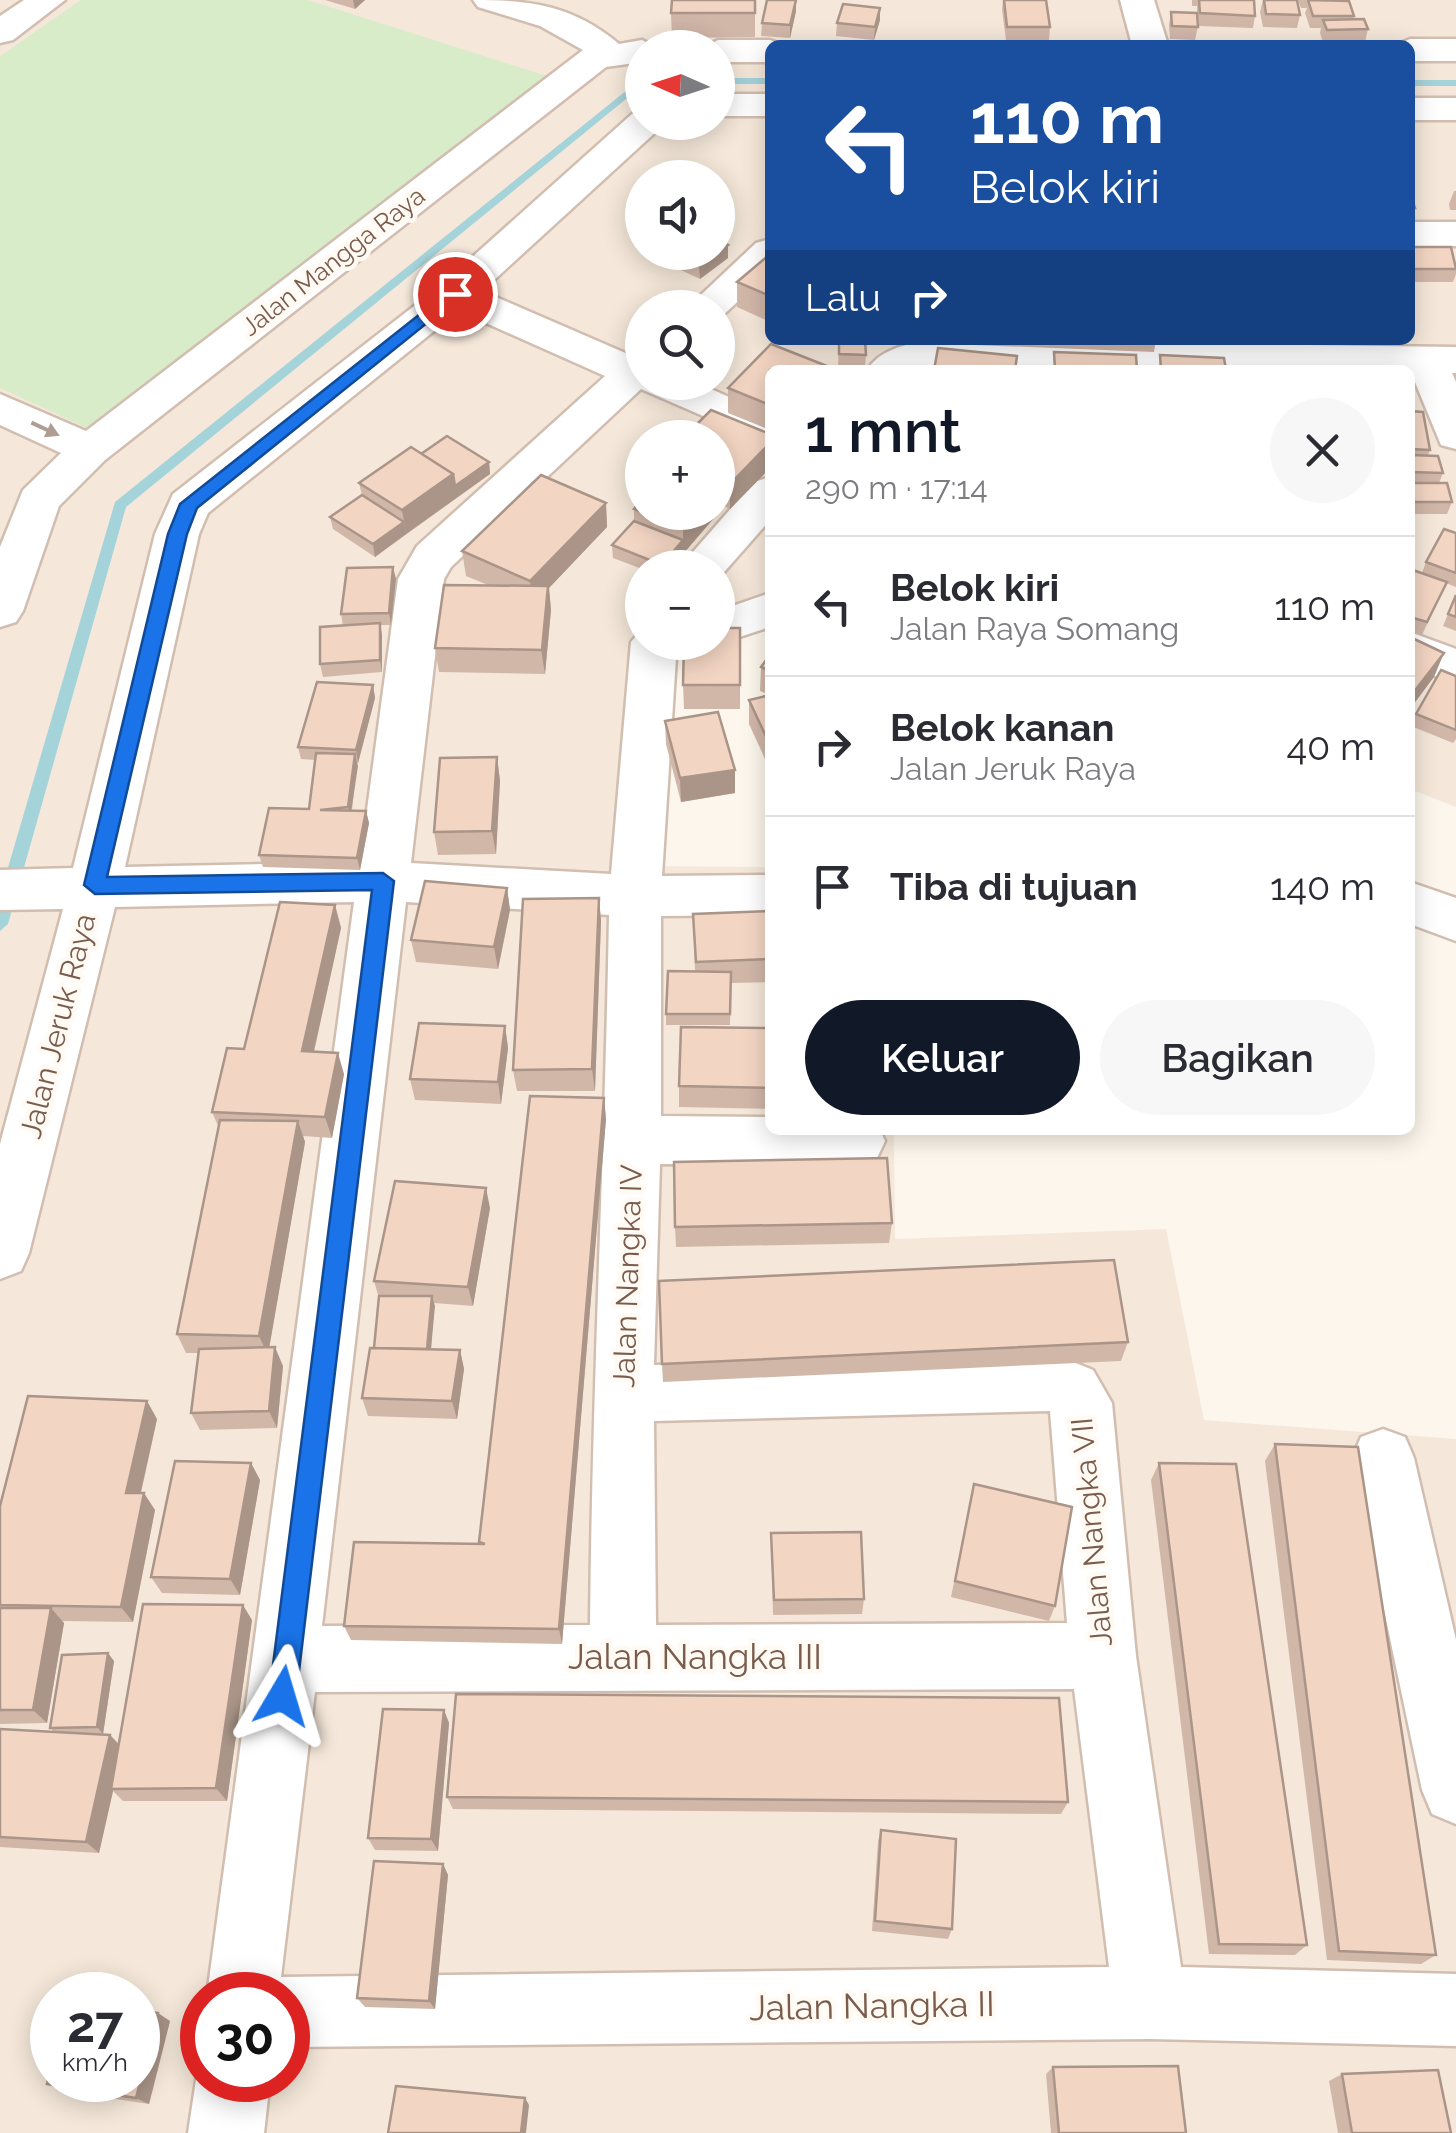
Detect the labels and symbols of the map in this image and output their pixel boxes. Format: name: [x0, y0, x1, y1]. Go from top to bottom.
north arrow: [625, 30, 735, 140]
street label: Jalan Mangga Raya: [236, 180, 430, 342]
pin: [413, 252, 498, 337]
one-way arrow: [30, 421, 60, 437]
street label: Jalan Jeruk Raya: [13, 910, 102, 1142]
street label: Jalan Nangka IV: [606, 1164, 649, 1388]
street label: Jalan Nangka VII: [1064, 1416, 1119, 1648]
street label: Jalan Nangka III: [568, 1636, 822, 1677]
position arrow: [230, 1644, 334, 1748]
speed limit sign: 30: [180, 1972, 310, 2102]
street label: Jalan Nangka II: [749, 1983, 995, 2028]

